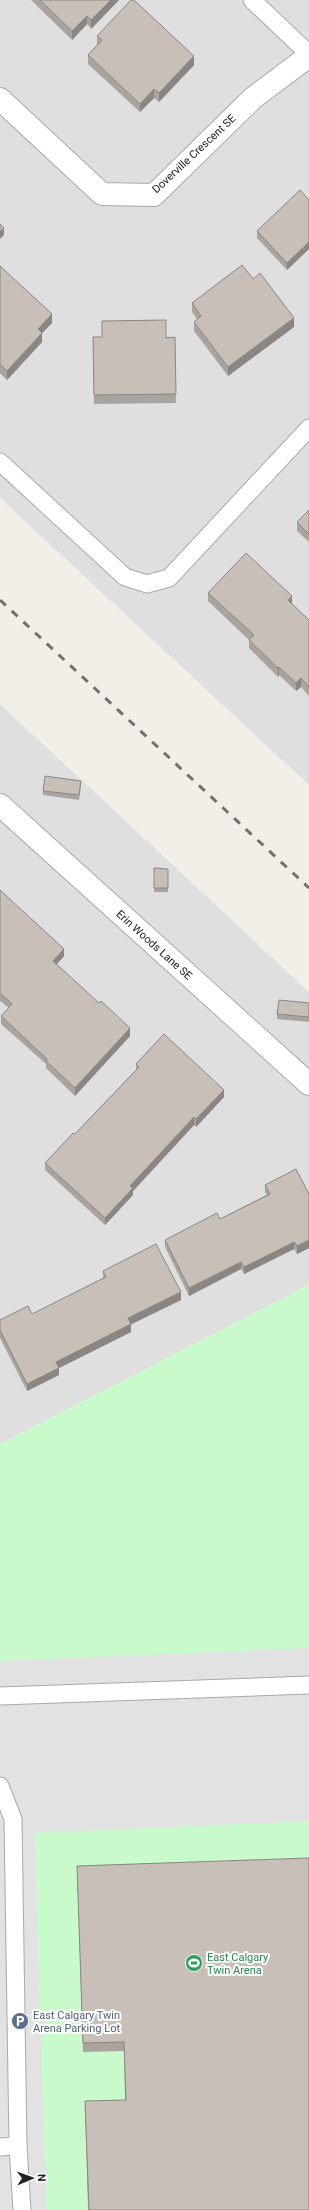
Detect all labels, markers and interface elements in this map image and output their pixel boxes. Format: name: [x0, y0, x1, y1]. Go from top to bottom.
street label: Doverville Crescent SE: [150, 112, 238, 196]
street label: Erin Woods Lane SE: [113, 908, 195, 982]
place label: East Calgary Twin Arena: [207, 1951, 269, 1977]
sports icon: East Calgary Twin Arena: [184, 1953, 204, 1973]
place label: East Calgary Twin Arena Parking Lot: [33, 2009, 120, 2035]
parking icon: East Calgary Twin Arena Parking Lot: [10, 2011, 30, 2031]
north arrow: [12, 2158, 52, 2198]
text: N: [35, 2174, 48, 2182]

